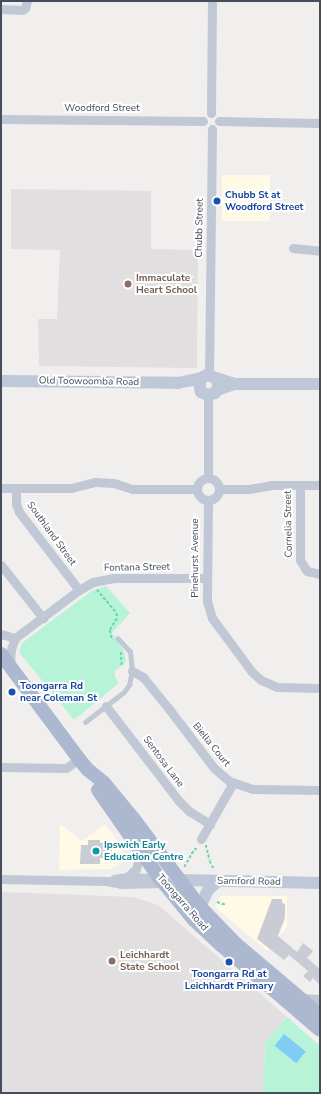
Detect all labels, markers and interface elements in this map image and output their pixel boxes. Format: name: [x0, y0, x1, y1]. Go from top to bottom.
street label: Woodford Street: [64, 103, 140, 115]
place label: Chubb St at Woodford Street: [225, 189, 303, 212]
marker: Chubb St at Woodford Street: [212, 196, 222, 206]
street label: Chubb Street: [193, 198, 207, 258]
place label: Immaculate Heart School: [136, 272, 197, 296]
marker: Immaculate Heart School: [123, 279, 133, 289]
street label: Old Toowoomba Road: [39, 375, 139, 389]
street label: Cornelia Street: [282, 490, 296, 558]
street label: Southland Street: [24, 500, 78, 568]
street label: Pinehurst Avenue: [190, 518, 202, 598]
street label: Fontana Street: [104, 561, 170, 575]
place label: Toongarra Rd near Coleman St: [20, 680, 97, 704]
marker: Toongarra Rd near Coleman St: [7, 687, 17, 697]
street label: Biella Court: [190, 721, 232, 769]
street label: Sentosa Lane: [140, 734, 186, 790]
place label: Ipswich Early Education Centre: [104, 839, 183, 862]
marker: Ipswich Early Education Centre: [91, 846, 101, 856]
street label: Toongarra Road: [154, 872, 210, 934]
street label: Samford Road: [217, 875, 281, 889]
place label: Leichhardt State School: [120, 949, 179, 972]
marker: Leichhardt State School: [107, 956, 117, 966]
marker: Toongarra Rd at Leichhardt Primary: [224, 957, 234, 967]
place label: Toongarra Rd at Leichhardt Primary: [185, 968, 273, 992]

